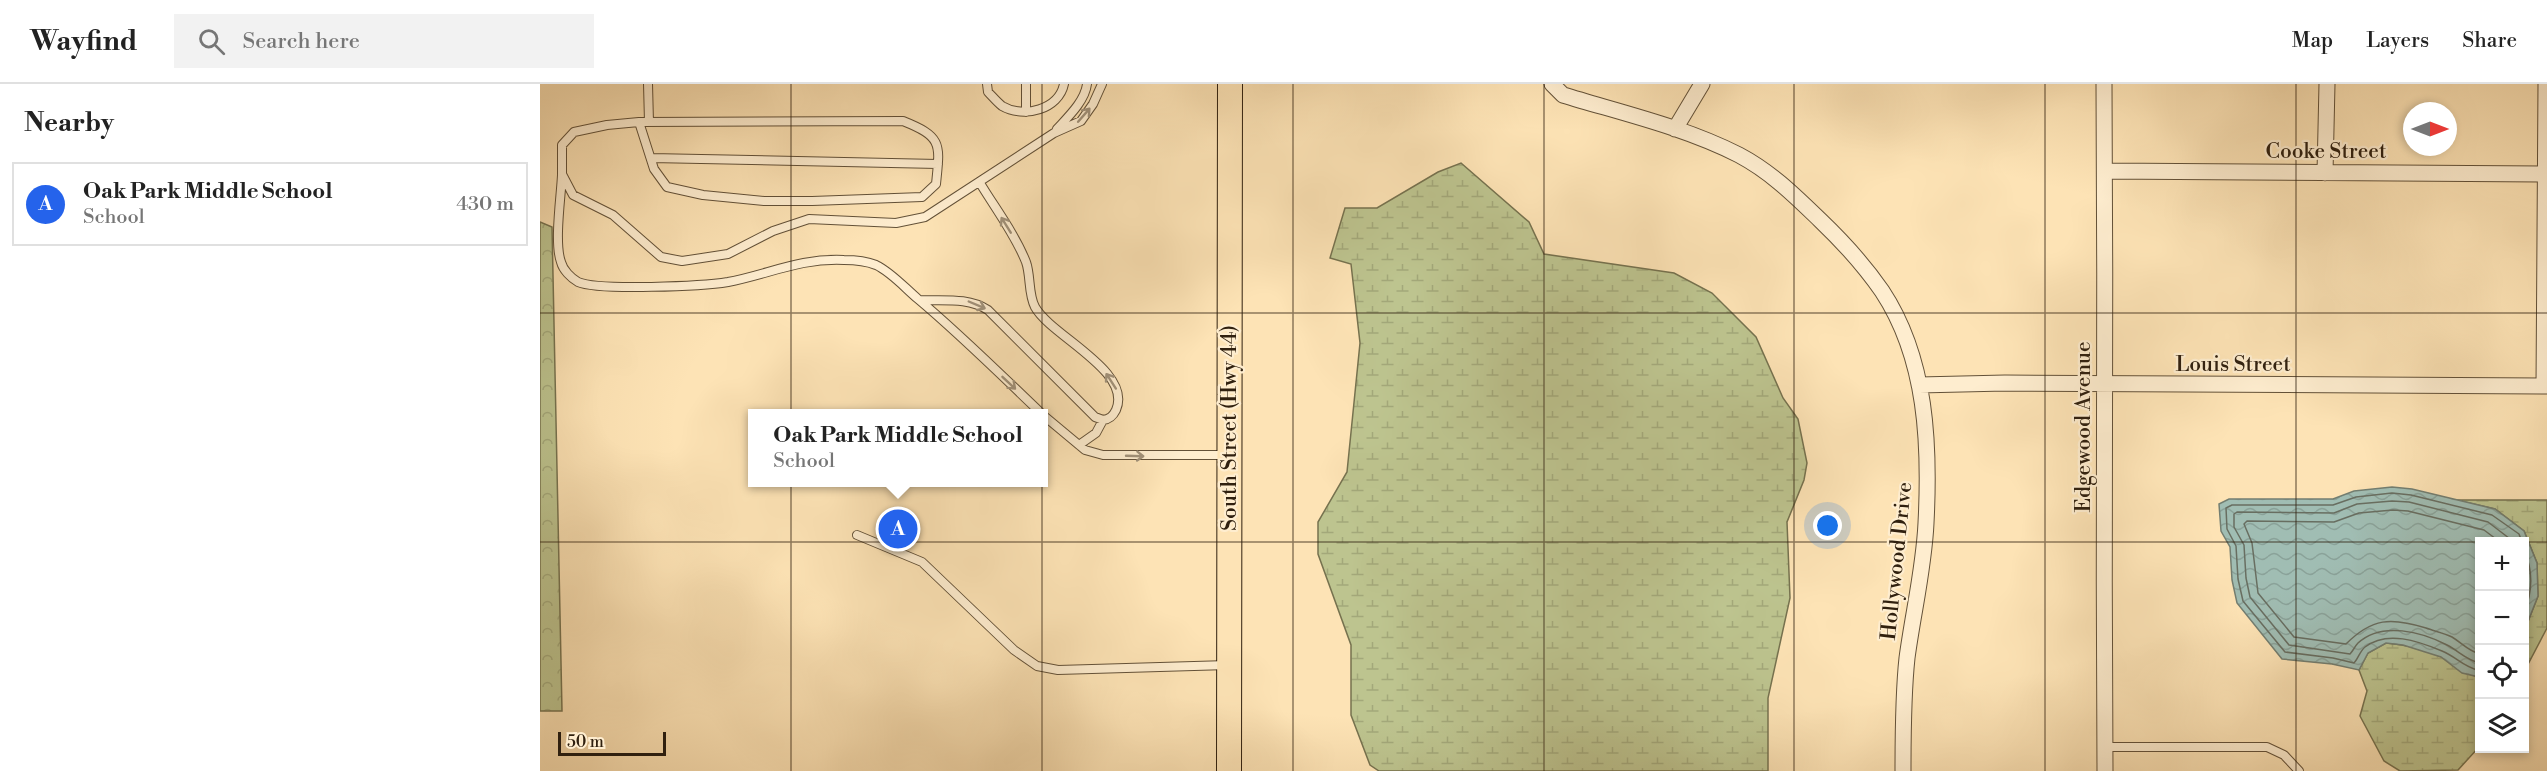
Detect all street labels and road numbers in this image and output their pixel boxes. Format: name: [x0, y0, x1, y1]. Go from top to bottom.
street label: Cooke Street: [2266, 139, 2387, 165]
street label: South Street (Hwy 44): [1217, 325, 1243, 531]
street label: Edgewood Avenue: [2071, 342, 2097, 512]
street label: Louis Street: [2175, 352, 2291, 378]
street label: Hollywood Drive: [1876, 481, 1918, 641]

